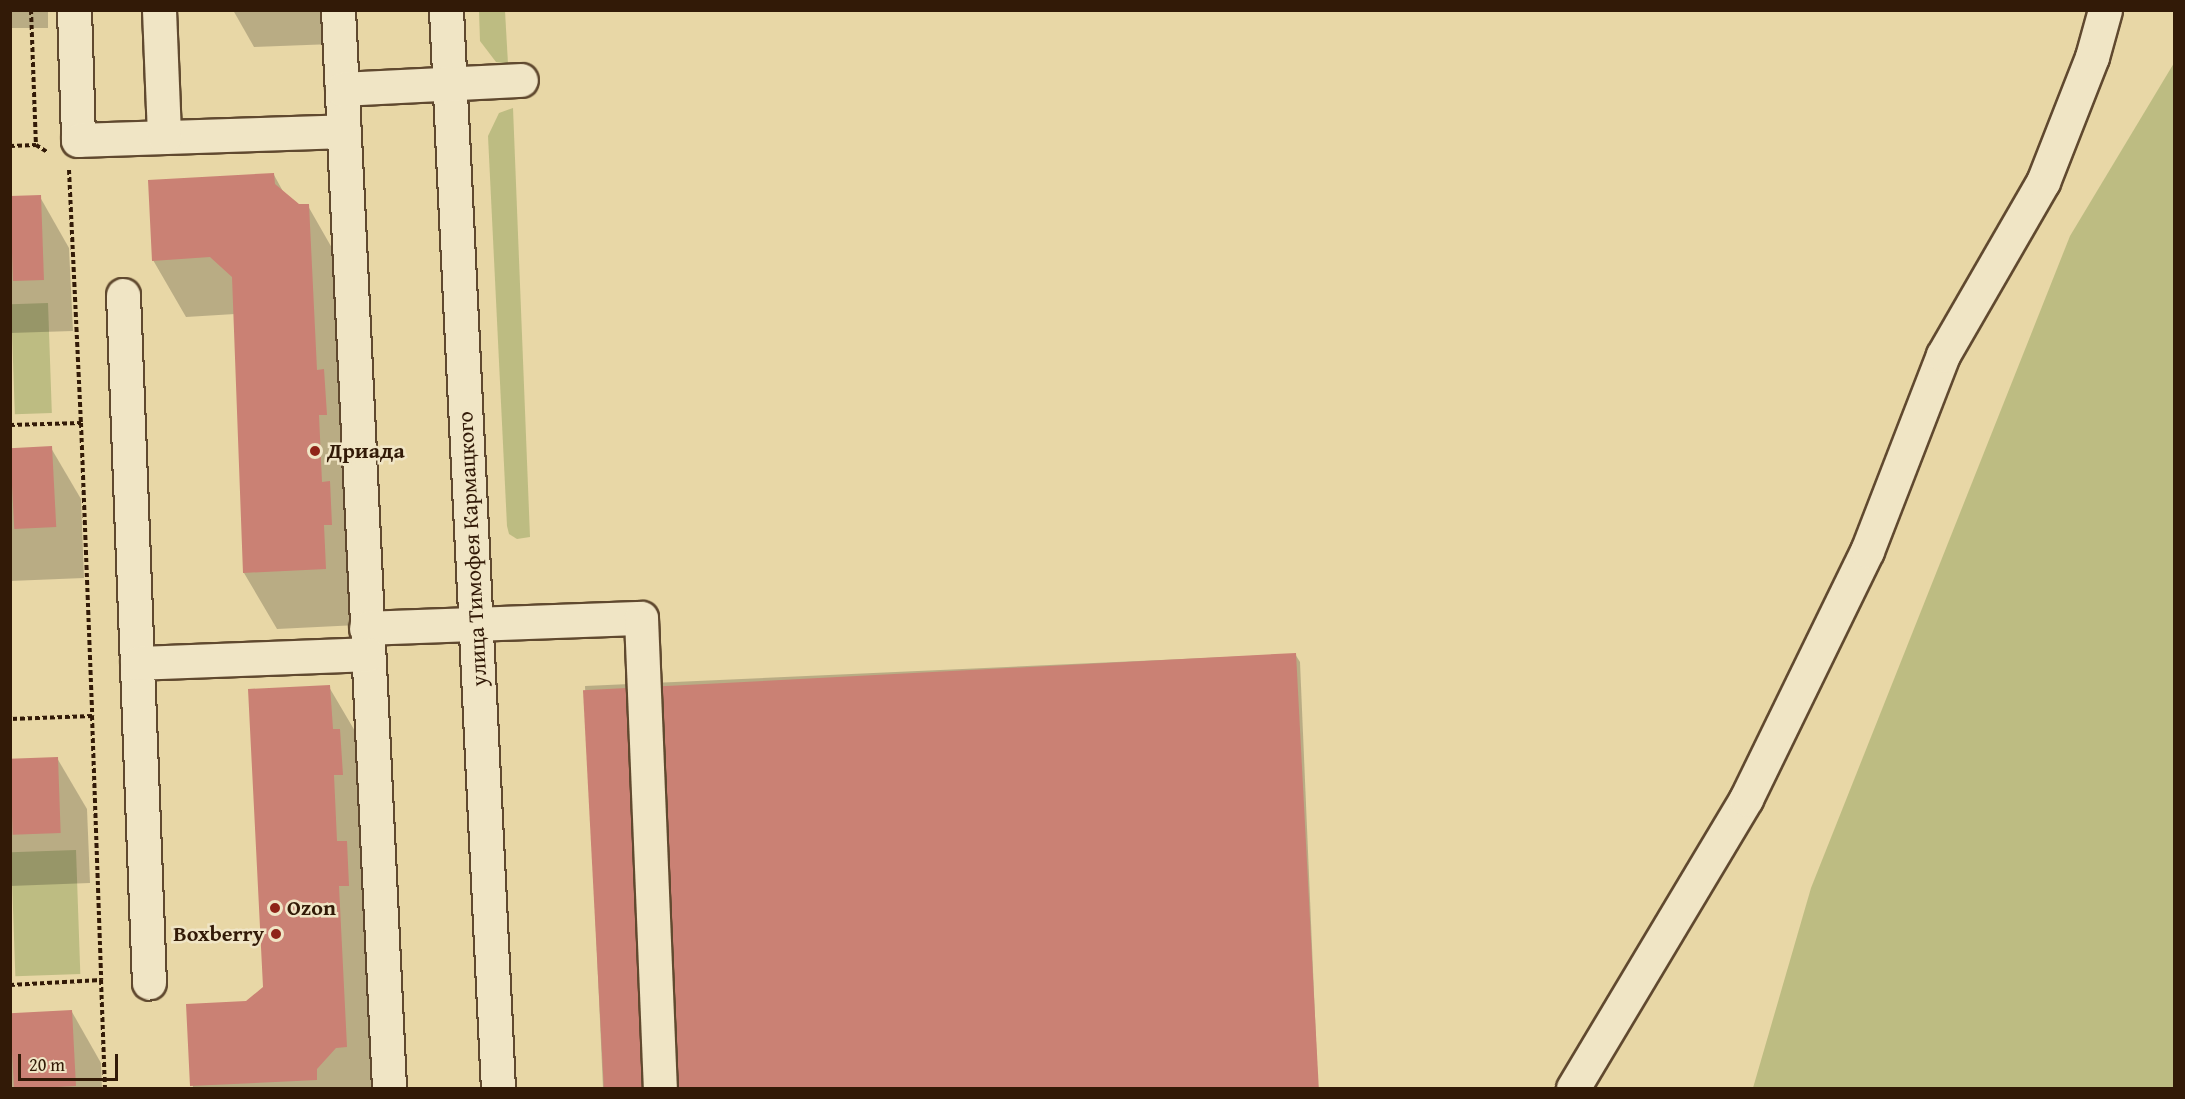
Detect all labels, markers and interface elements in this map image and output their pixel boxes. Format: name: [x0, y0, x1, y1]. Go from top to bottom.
street label: улица Тимофея Кармацкого: [452, 411, 492, 687]
place label: Дриада: [327, 438, 405, 464]
marker: Дриада: [308, 444, 322, 458]
place label: Ozon: [287, 895, 336, 921]
marker: Ozon: [268, 901, 282, 915]
place label: Boxberry: [173, 921, 264, 947]
marker: Boxberry: [269, 927, 283, 941]
scale bar: [21, 1042, 122, 1080]
text: 20 m: [29, 1051, 65, 1078]

